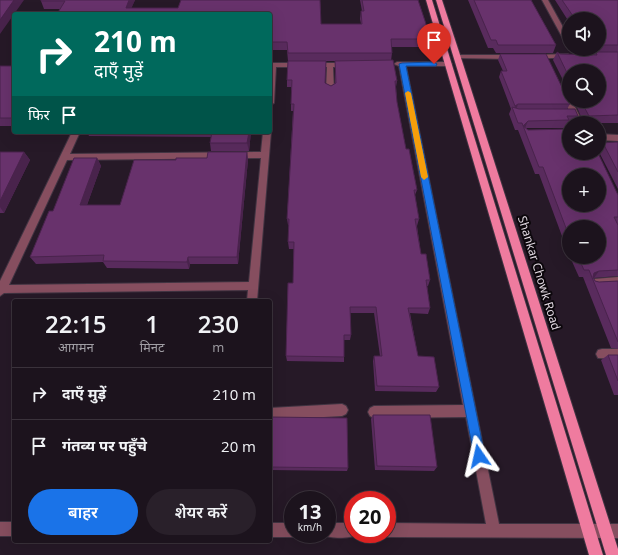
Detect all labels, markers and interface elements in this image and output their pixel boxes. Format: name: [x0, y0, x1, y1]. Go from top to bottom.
map controls: [562, 12, 606, 264]
button: sound: [562, 12, 606, 56]
text: 210 m: [94, 22, 177, 60]
pin: [417, 23, 451, 64]
icon: right: [28, 28, 80, 80]
icon: arrive: [423, 29, 445, 51]
text: दाएँ मुड़ें: [94, 58, 143, 82]
button: search: [562, 64, 606, 108]
text: फिर: [28, 104, 50, 124]
icon: arrive: [58, 104, 80, 126]
button: layers: [562, 116, 606, 160]
button: +: [562, 168, 606, 212]
street label: Shankar Chowk Road: [514, 214, 565, 332]
button: −: [562, 220, 606, 264]
text: 22:15: [45, 307, 107, 340]
text: 1: [145, 307, 159, 340]
text: 230: [198, 307, 239, 340]
text: आगमन: [58, 338, 94, 356]
text: मिनट: [140, 338, 165, 356]
text: m: [212, 338, 224, 356]
icon: right: [28, 383, 50, 405]
text: दाएँ मुड़ें: [62, 383, 106, 403]
text: 210 m: [212, 384, 256, 404]
icon: arrive: [28, 435, 50, 457]
text: गंतव्य पर पहुँचे: [62, 435, 147, 455]
position arrow: [458, 435, 500, 477]
text: 20 m: [221, 436, 256, 456]
button: बाहर: [28, 489, 138, 535]
button: शेयर करें: [146, 489, 256, 535]
speed limit sign: 20: [344, 491, 396, 543]
text: 13: [299, 498, 321, 525]
text: km/h: [298, 520, 322, 534]

